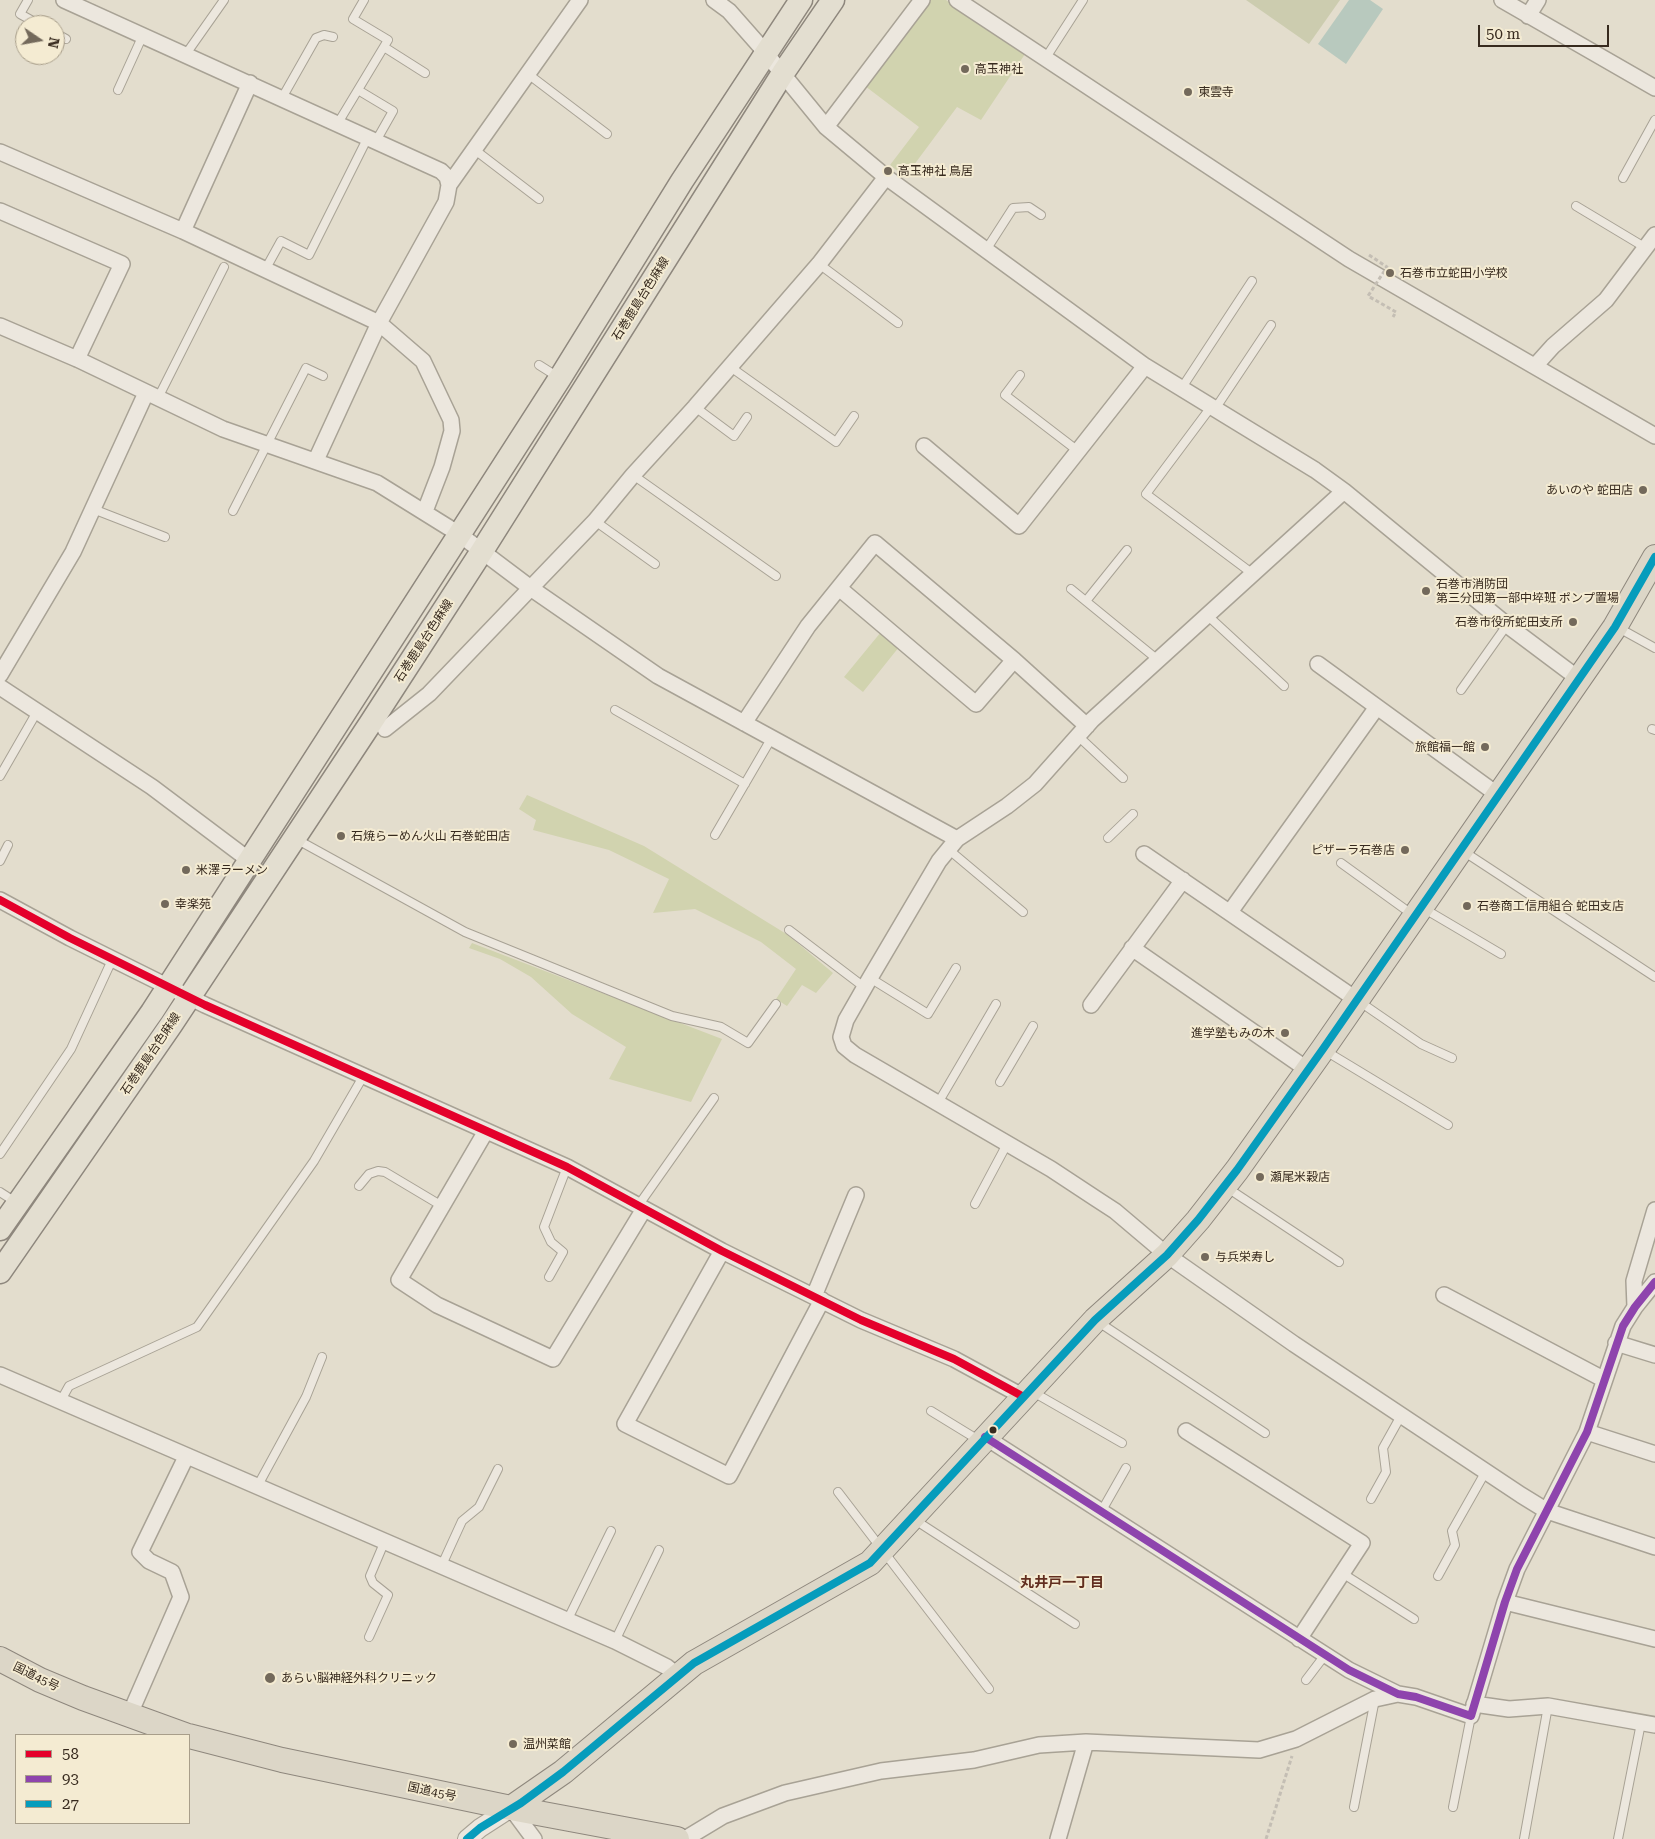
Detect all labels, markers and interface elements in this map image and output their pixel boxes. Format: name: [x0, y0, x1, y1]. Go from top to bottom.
north arrow: [15, 15, 65, 65]
scale bar: [1480, 15, 1611, 47]
text: 50 m: [1486, 25, 1520, 43]
text: N: [45, 36, 63, 50]
place label: 高玉神社: [975, 62, 1023, 76]
marker: 高玉神社: [959, 63, 971, 75]
place label: 東雲寺: [1198, 85, 1234, 99]
marker: 東雲寺: [1182, 86, 1194, 98]
place label: 高玉神社 鳥居: [898, 164, 973, 178]
marker: 高玉神社 鳥居: [882, 165, 894, 177]
street label: 石巻鹿島台色麻線: [609, 254, 673, 344]
place label: 石巻市立蛇田小学校: [1400, 266, 1508, 280]
marker: 石巻市立蛇田小学校: [1384, 267, 1396, 279]
place label: あいのや 蛇田店: [1546, 483, 1633, 497]
marker: あいのや 蛇田店: [1637, 484, 1649, 496]
place label: 石巻市消防団 第三分団第一部中埣班 ポンプ置場: [1436, 577, 1619, 605]
marker: 石巻市消防団 第三分団第一部中埣班 ポンプ置場: [1420, 585, 1432, 597]
street label: 石巻鹿島台色麻線: [392, 597, 456, 685]
place label: 石巻市役所蛇田支所: [1455, 615, 1563, 629]
marker: 石巻市役所蛇田支所: [1567, 616, 1579, 628]
place label: 旅館福一館: [1415, 740, 1475, 754]
marker: 旅館福一館: [1479, 741, 1491, 753]
place label: 石焼らーめん火山 石巻蛇田店: [351, 829, 510, 843]
marker: 石焼らーめん火山 石巻蛇田店: [335, 830, 347, 842]
place label: ピザーラ石巻店: [1311, 843, 1395, 857]
marker: ピザーラ石巻店: [1399, 844, 1411, 856]
place label: 米澤ラーメン: [196, 863, 268, 877]
marker: 米澤ラーメン: [180, 864, 192, 876]
place label: 幸楽苑: [175, 897, 211, 911]
marker: 幸楽苑: [159, 898, 171, 910]
place label: 石巻商工信用組合 蛇田支店: [1477, 899, 1624, 913]
marker: 石巻商工信用組合 蛇田支店: [1461, 900, 1473, 912]
street label: 石巻鹿島台色麻線: [118, 1010, 184, 1098]
place label: 進学塾もみの木: [1191, 1026, 1275, 1040]
marker: 進学塾もみの木: [1279, 1027, 1291, 1039]
place label: 瀬尾米穀店: [1270, 1170, 1330, 1184]
marker: 瀬尾米穀店: [1254, 1171, 1266, 1183]
place label: 与兵栄寿し: [1215, 1250, 1275, 1264]
marker: 与兵栄寿し: [1199, 1251, 1211, 1263]
unlabelled marker: [988, 1425, 998, 1435]
district label: 丸井戸一丁目: [1020, 1575, 1104, 1591]
street label: 国道45号: [11, 1660, 61, 1694]
marker: あらい脳神経外科クリニック: [263, 1671, 277, 1685]
place label: あらい脳神経外科クリニック: [281, 1671, 437, 1685]
legend: [15, 1734, 190, 1824]
place label: 温州菜館: [523, 1737, 571, 1751]
marker: 温州菜館: [507, 1738, 519, 1750]
text: 58: [62, 1745, 79, 1763]
text: 93: [62, 1770, 79, 1788]
street label: 国道45号: [406, 1780, 458, 1804]
text: 27: [62, 1795, 79, 1813]

